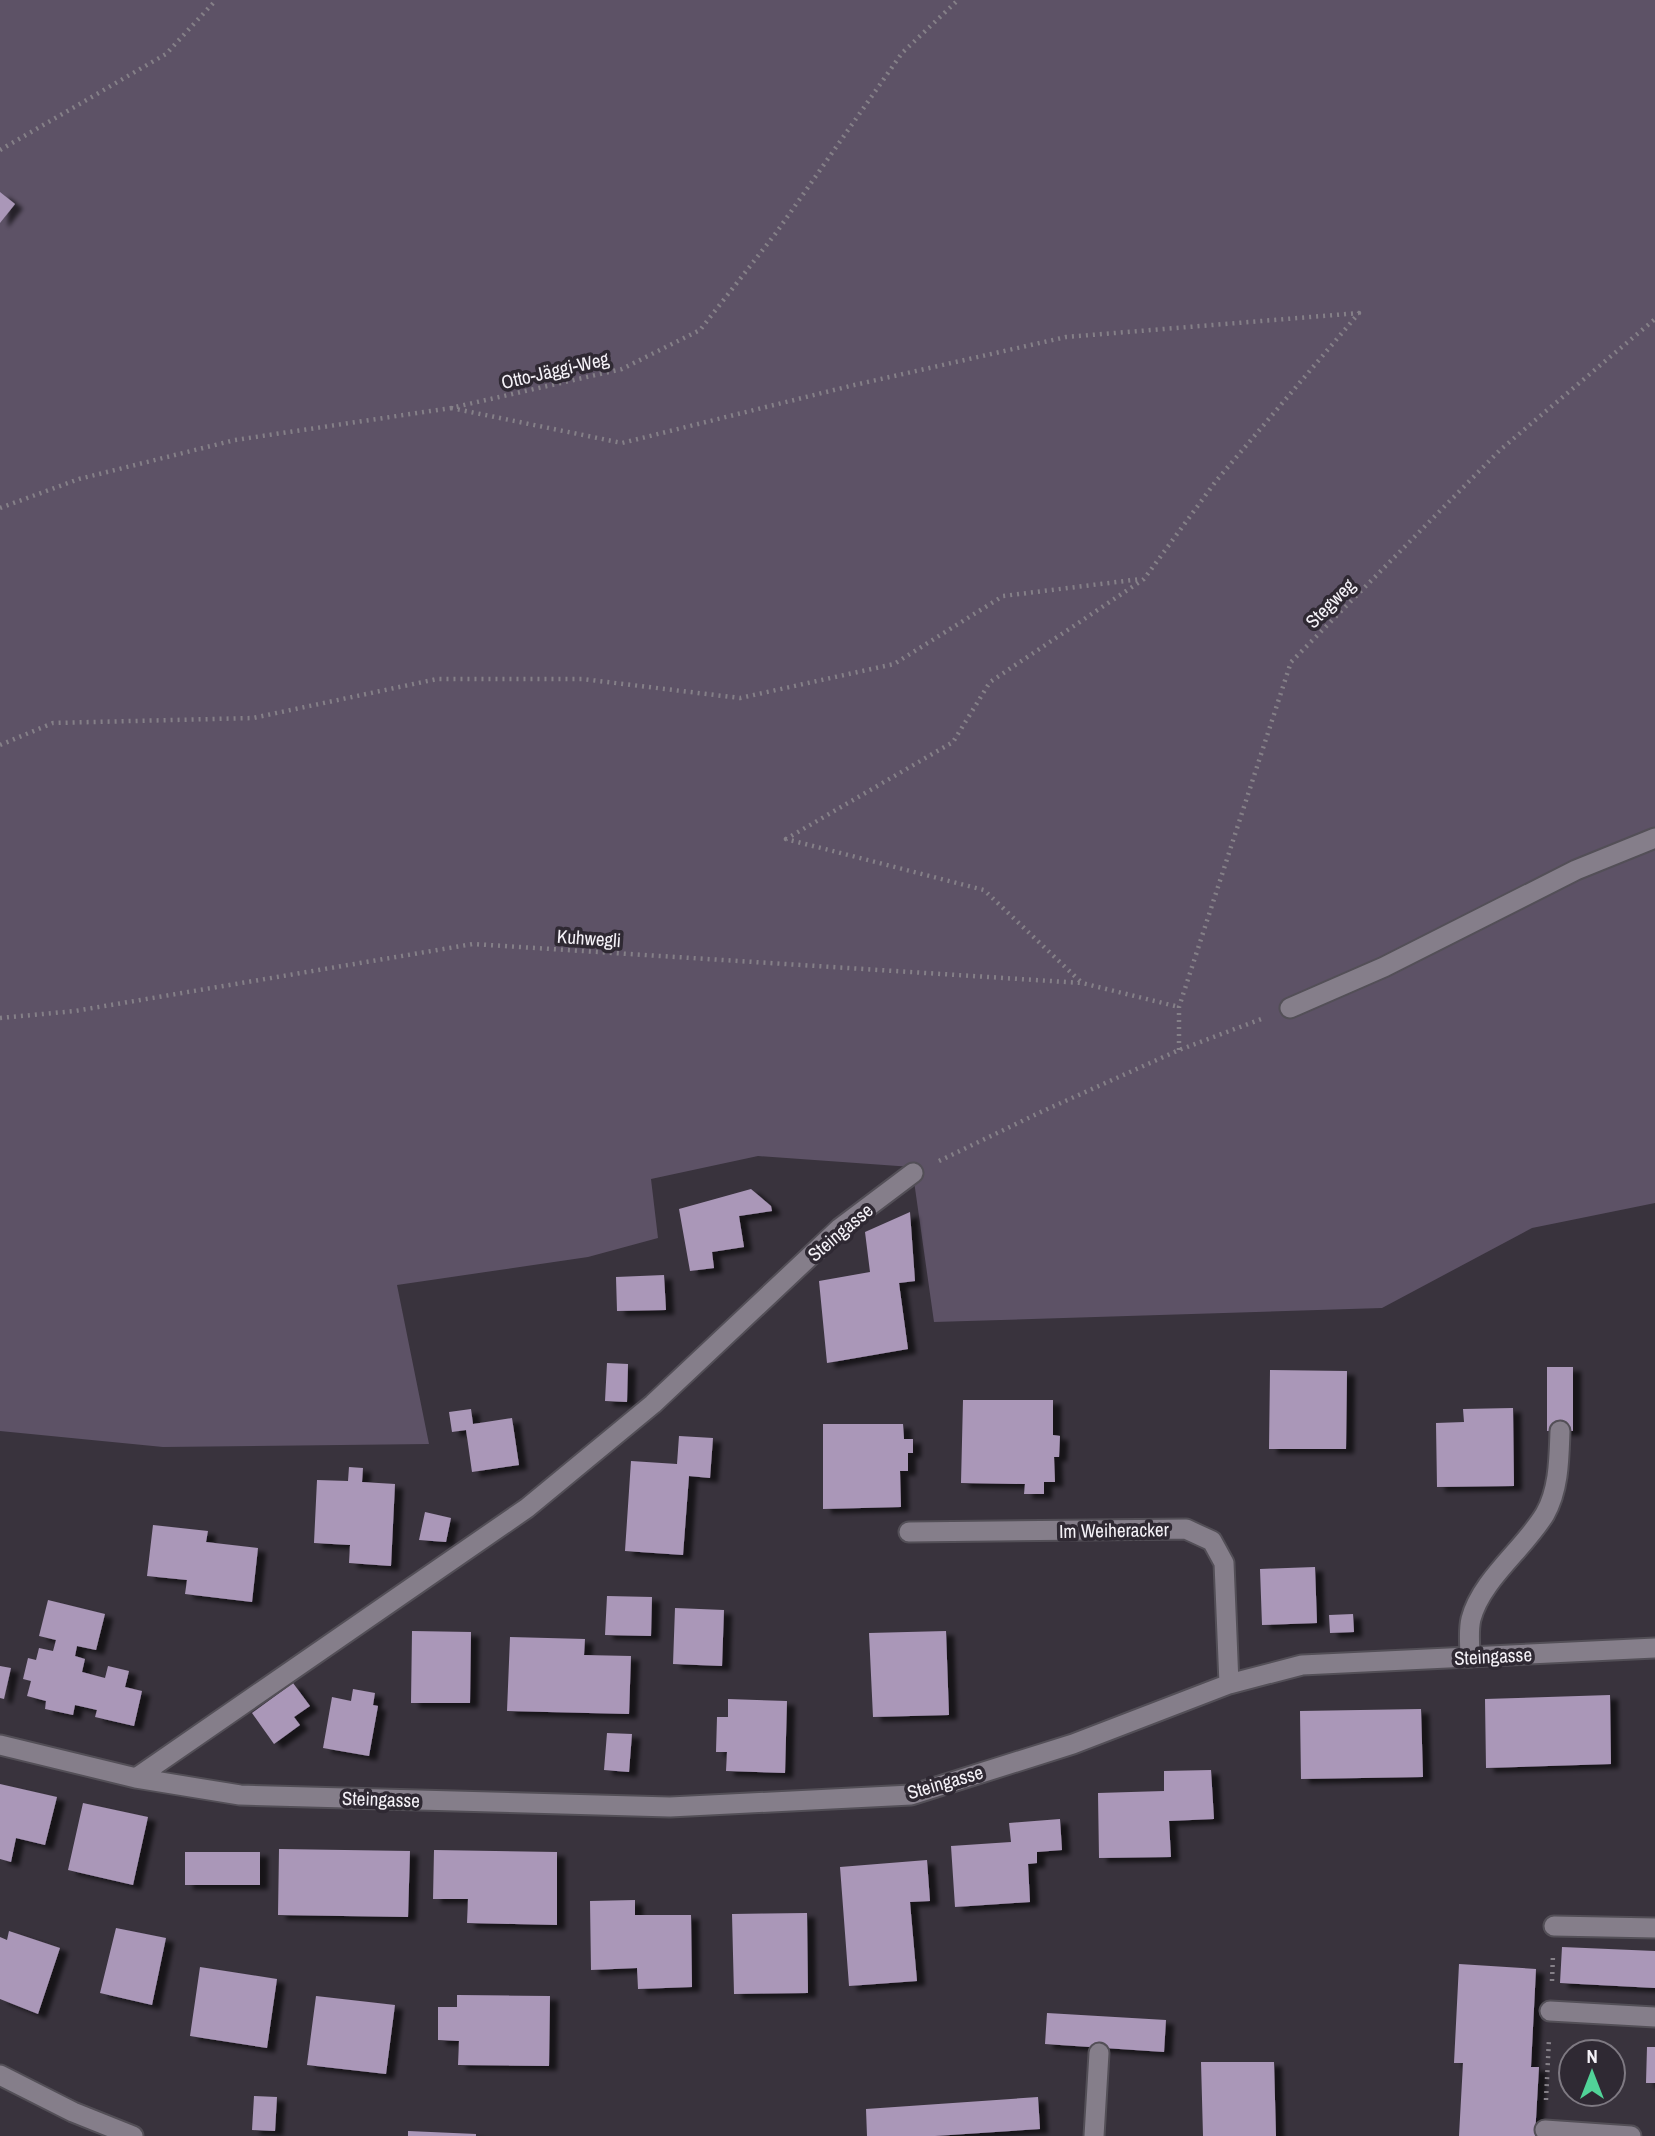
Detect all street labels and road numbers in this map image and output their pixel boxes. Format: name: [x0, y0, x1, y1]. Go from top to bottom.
street label: Otto-Jäggi-Weg: [499, 345, 612, 395]
street label: Stegweg: [1299, 572, 1361, 634]
street label: Kuhwegli: [556, 923, 622, 953]
street label: Steingasse: [802, 1197, 878, 1267]
street label: Im Weiheracker: [1059, 1516, 1170, 1544]
street label: Steingasse: [1453, 1641, 1533, 1671]
street label: Steingasse: [904, 1759, 986, 1805]
street label: Steingasse: [342, 1785, 420, 1813]

